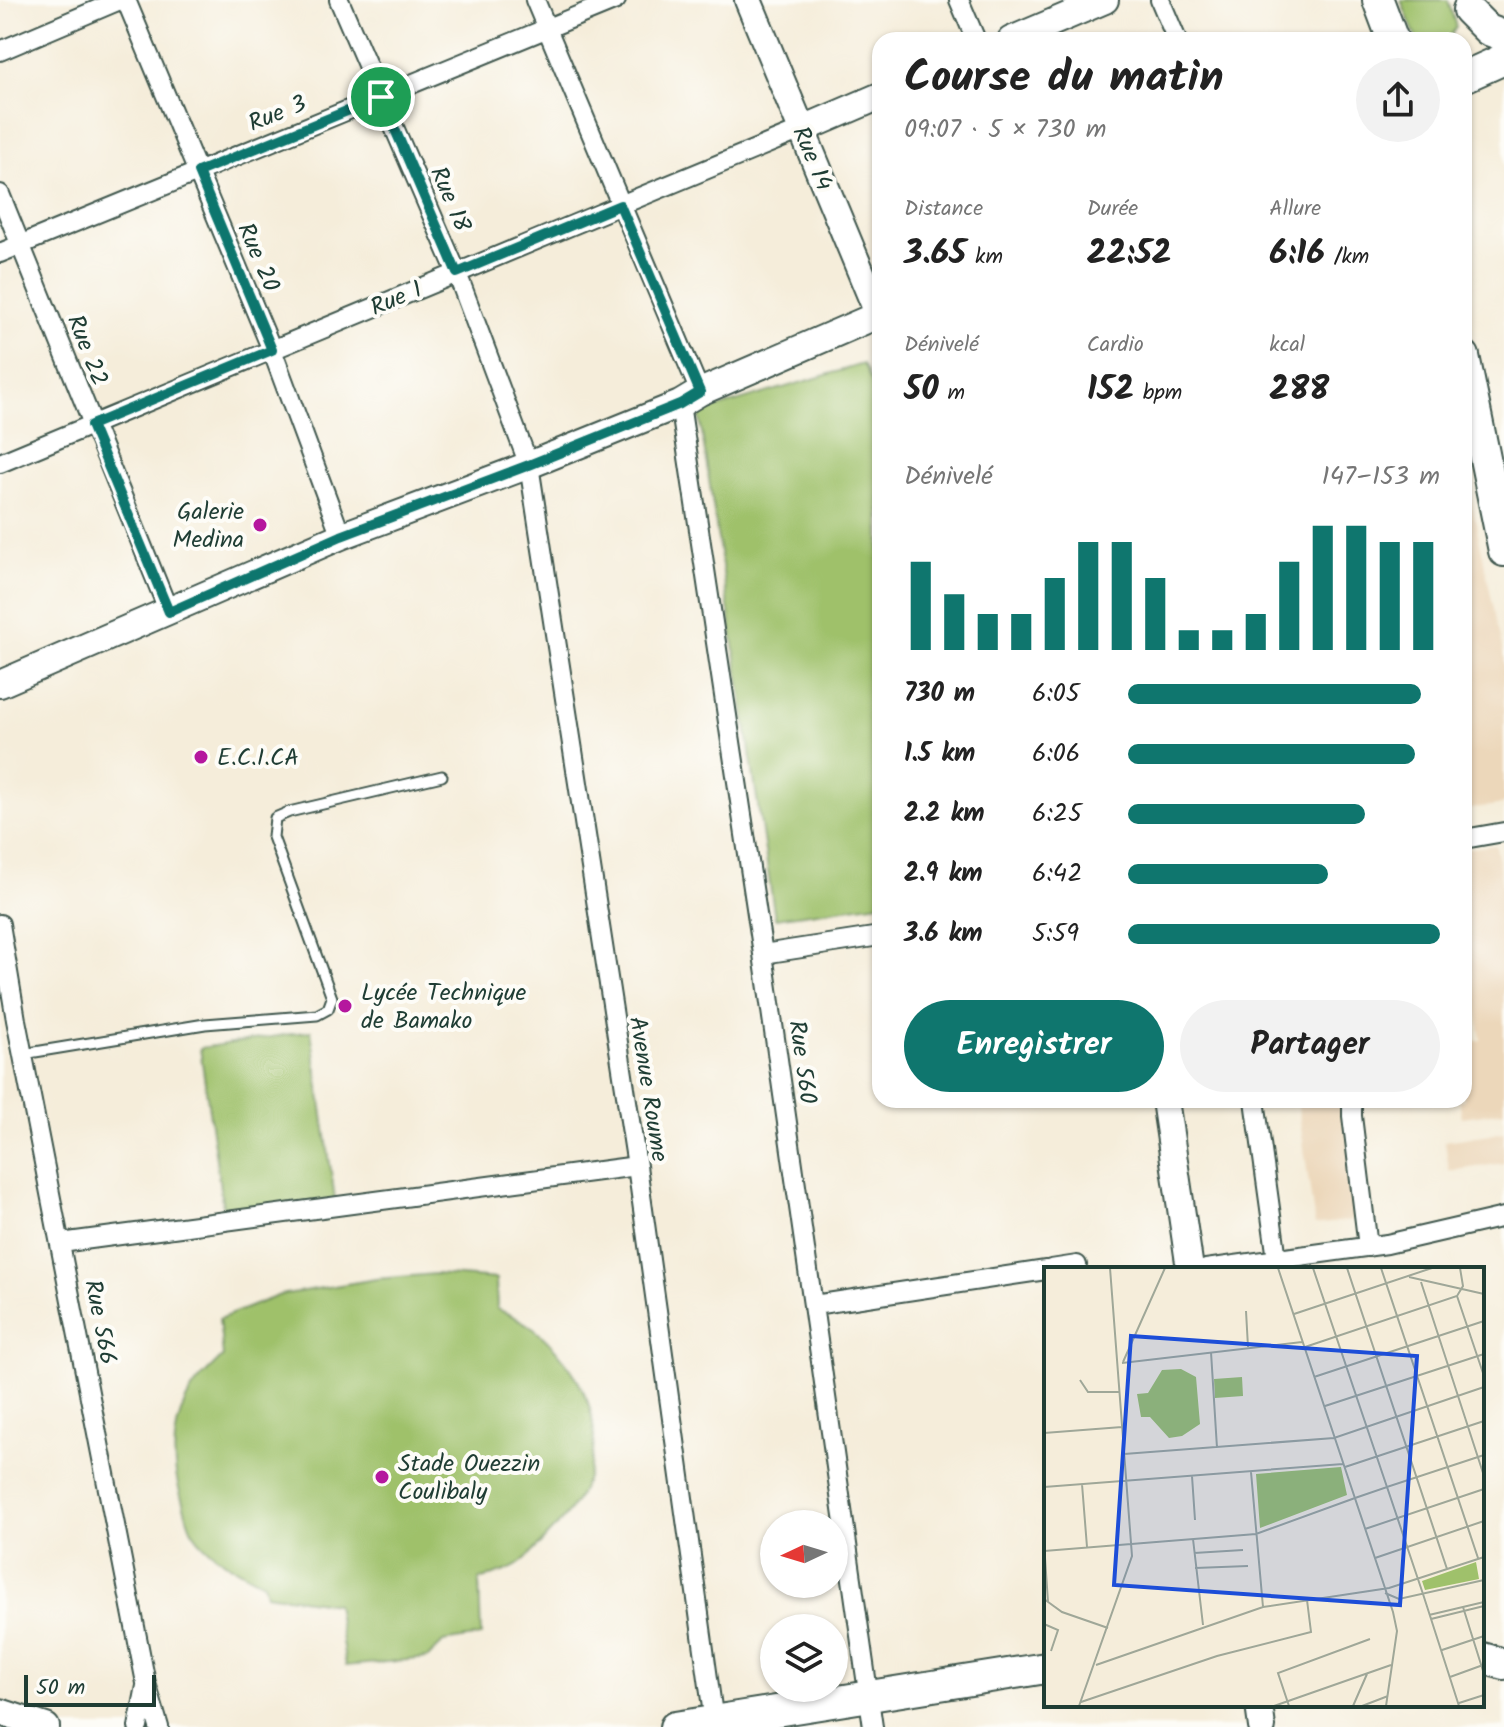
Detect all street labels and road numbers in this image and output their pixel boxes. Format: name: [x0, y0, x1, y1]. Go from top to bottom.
street label: Rue 3: [243, 85, 313, 144]
street label: Rue 14: [781, 120, 843, 197]
street label: Rue 18: [418, 161, 481, 239]
street label: Rue 20: [226, 217, 290, 298]
street label: Rue 1: [364, 271, 429, 328]
street label: Rue 22: [55, 309, 118, 392]
street label: Avenue Roume: [617, 1014, 678, 1165]
street label: Rue 560: [776, 1018, 827, 1107]
street label: Rue 566: [72, 1277, 127, 1368]

